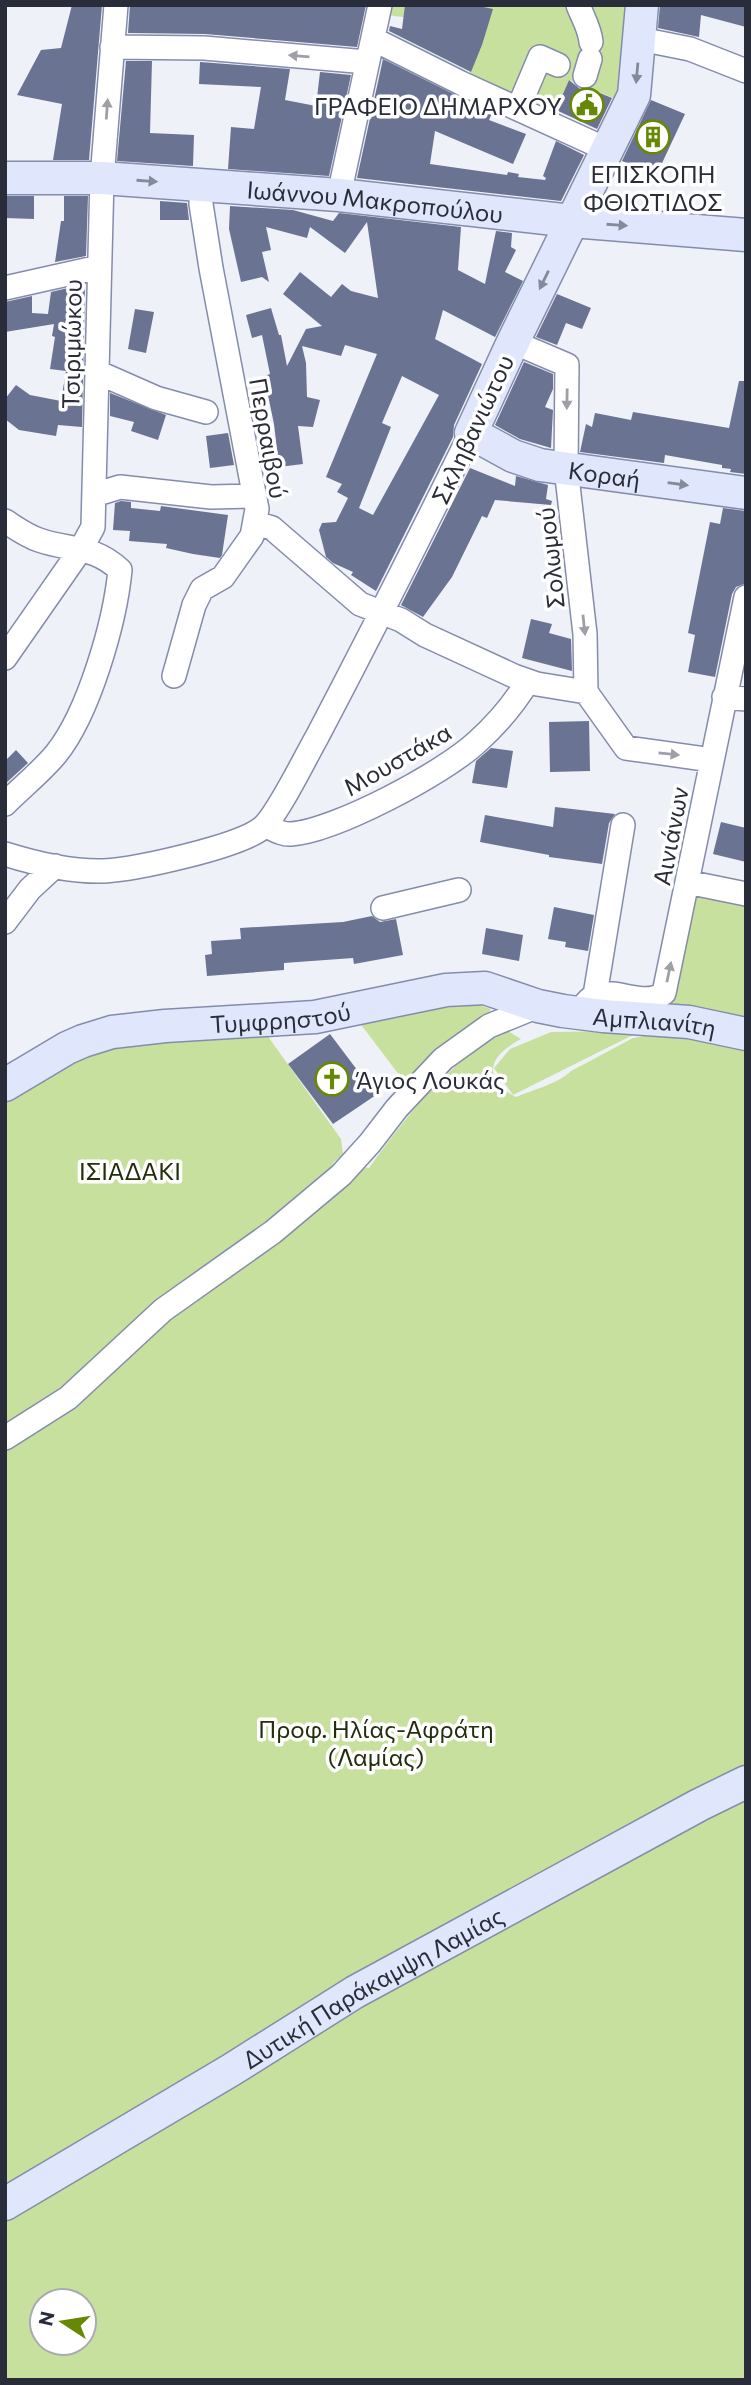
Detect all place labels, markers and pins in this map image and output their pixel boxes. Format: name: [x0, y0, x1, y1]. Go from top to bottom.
public building icon: ΓΡΑΦΕΙΟ ΔΗΜΑΡΧΟΥ: [568, 86, 606, 124]
place label: ΓΡΑΦΕΙΟ ΔΗΜΑΡΧΟΥ: [314, 91, 562, 120]
building icon: ΕΠΙΣΚΟΠΗ ΦΘΙΩΤΙΔΟΣ: [634, 118, 672, 156]
place label: ΕΠΙΣΚΟΠΗ ΦΘΙΩΤΙΔΟΣ: [583, 159, 723, 216]
church icon: Άγιος Λουκάς: [313, 1060, 351, 1098]
place label: Άγιος Λουκάς: [355, 1065, 505, 1094]

